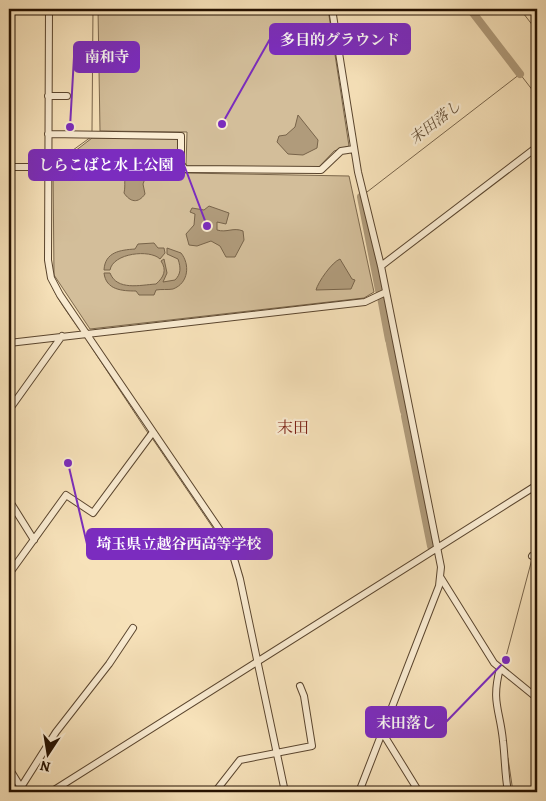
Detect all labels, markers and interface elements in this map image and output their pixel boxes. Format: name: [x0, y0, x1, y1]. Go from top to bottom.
callout: 多目的グラウンド: [270, 24, 410, 54]
text: 多目的グラウンド: [280, 30, 400, 50]
callout: 南和寺: [74, 42, 139, 72]
text: 南和寺: [84, 47, 130, 67]
water label: 末田落し: [405, 96, 465, 148]
callout: しらこばと水上公園: [29, 150, 184, 180]
text: しらこばと水上公園: [38, 155, 174, 175]
district label: 末田: [277, 417, 309, 439]
callout: 埼玉県立越谷西高等学校: [87, 529, 272, 559]
text: 埼玉県立越谷西高等学校: [96, 534, 262, 554]
callout: 末田落し: [366, 707, 446, 737]
text: 末田落し: [376, 713, 436, 733]
north arrow: [22, 728, 72, 778]
text: N: [38, 756, 52, 777]

